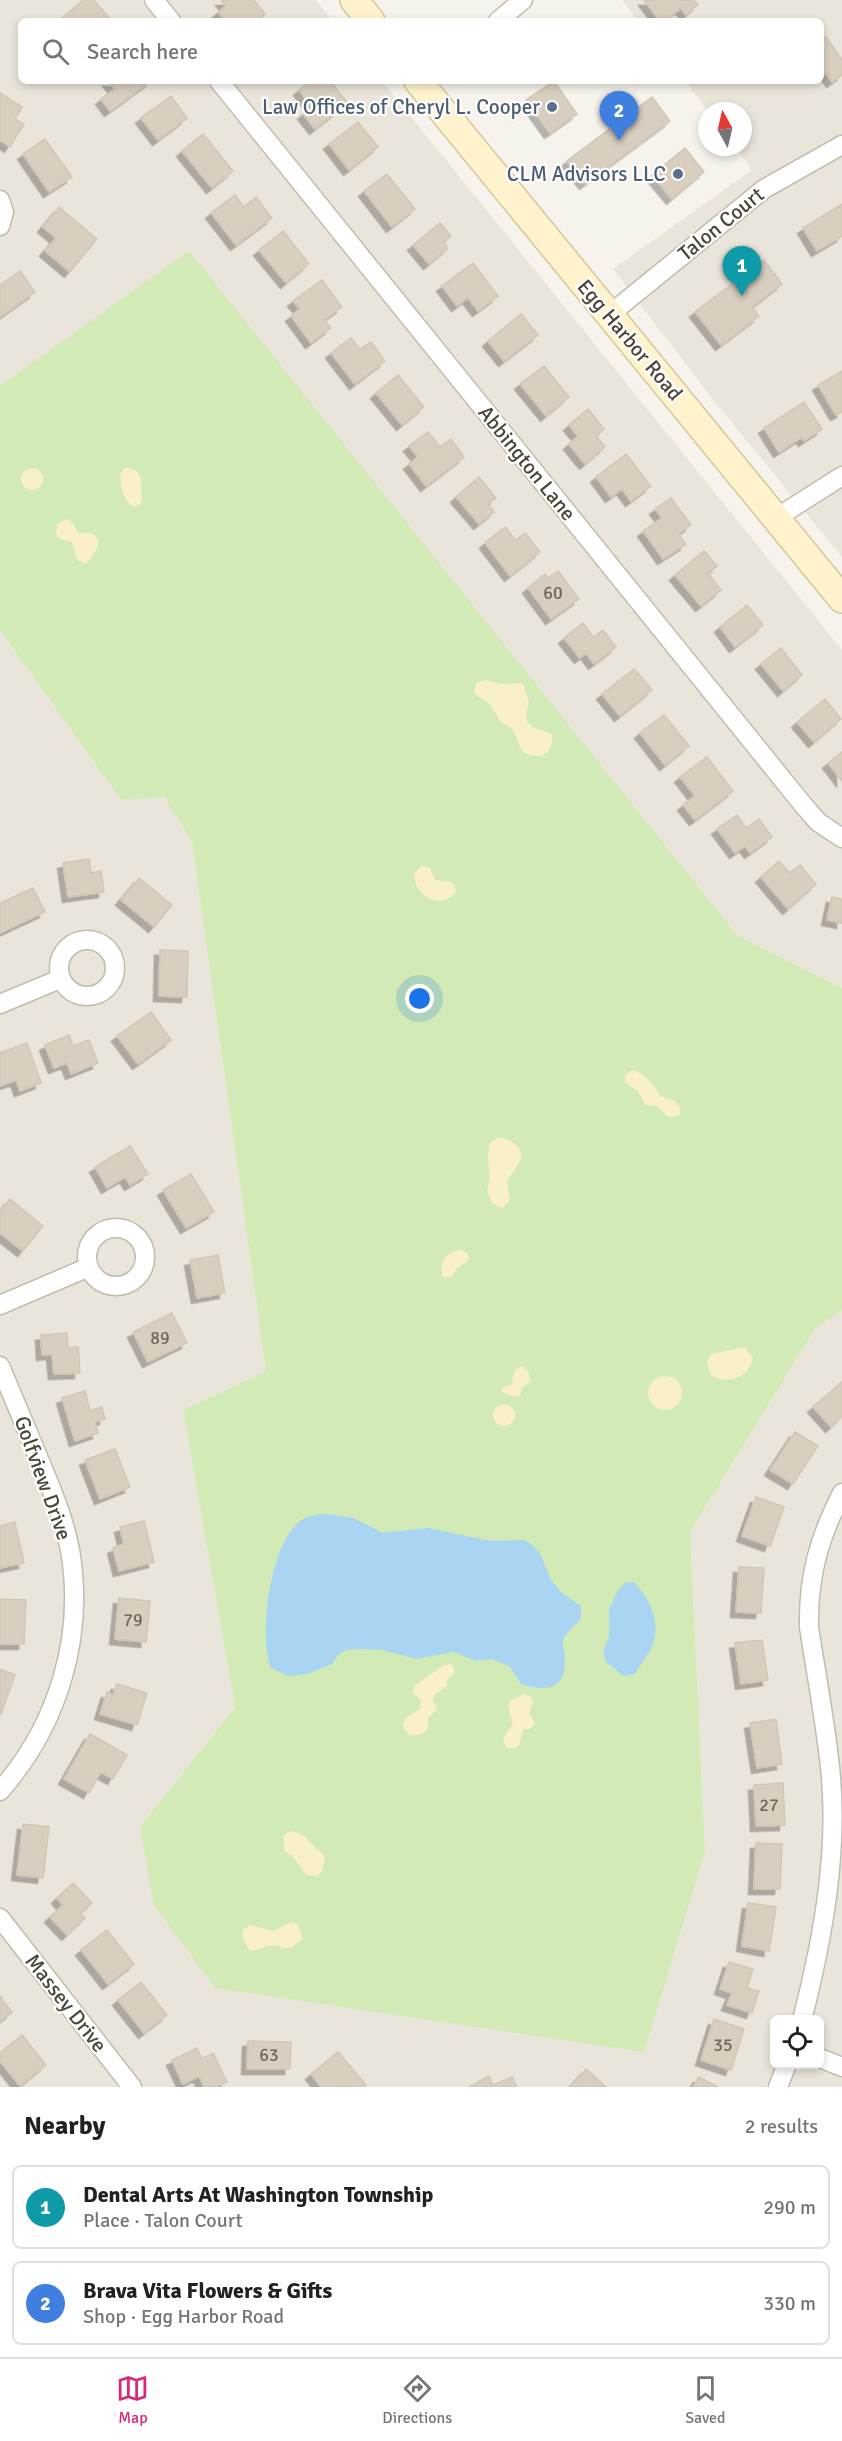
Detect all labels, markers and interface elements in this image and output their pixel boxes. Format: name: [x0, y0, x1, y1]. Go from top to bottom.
search box: [18, 18, 824, 84]
icon: search: [39, 35, 72, 68]
text: Search here: [87, 38, 198, 65]
pin: 2: [600, 92, 638, 141]
place label: Law Offices of Cheryl L. Cooper: [262, 94, 540, 120]
marker: Law Offices of Cheryl L. Cooper: [545, 100, 559, 114]
north arrow: [698, 102, 752, 156]
place label: CLM Advisors LLC: [507, 161, 666, 187]
marker: CLM Advisors LLC: [671, 167, 685, 181]
street label: Talon Court: [673, 182, 769, 266]
pin: 1: [722, 246, 762, 296]
street label: Egg Harbor Road: [572, 274, 688, 406]
street label: Abbington Lane: [473, 400, 581, 526]
house number: 60: [543, 582, 563, 604]
your location: [405, 984, 434, 1013]
house number: 89: [150, 1327, 170, 1349]
street label: Golfview Drive: [8, 1412, 78, 1544]
house number: 79: [123, 1609, 143, 1631]
house number: 27: [759, 1794, 779, 1816]
street label: Massey Drive: [20, 1949, 112, 2057]
map controls: [770, 2015, 824, 2069]
button: locate: [770, 2015, 824, 2069]
house number: 35: [713, 2034, 733, 2056]
house number: 63: [259, 2044, 279, 2066]
text: Nearby: [24, 2110, 105, 2142]
text: 2 results: [745, 2114, 818, 2139]
text: Dental Arts At Washington Township: [83, 2181, 433, 2208]
text: 1: [40, 2195, 51, 2220]
text: 290 m: [763, 2195, 816, 2220]
text: Place · Talon Court: [83, 2208, 242, 2233]
text: Brava Vita Flowers & Gifts: [83, 2277, 332, 2304]
text: 2: [40, 2291, 51, 2316]
text: 330 m: [763, 2291, 816, 2316]
text: Shop · Egg Harbor Road: [83, 2304, 284, 2329]
tab: Map: [116, 2372, 149, 2428]
tab: Directions: [382, 2372, 452, 2428]
tab: Saved: [685, 2372, 726, 2428]

